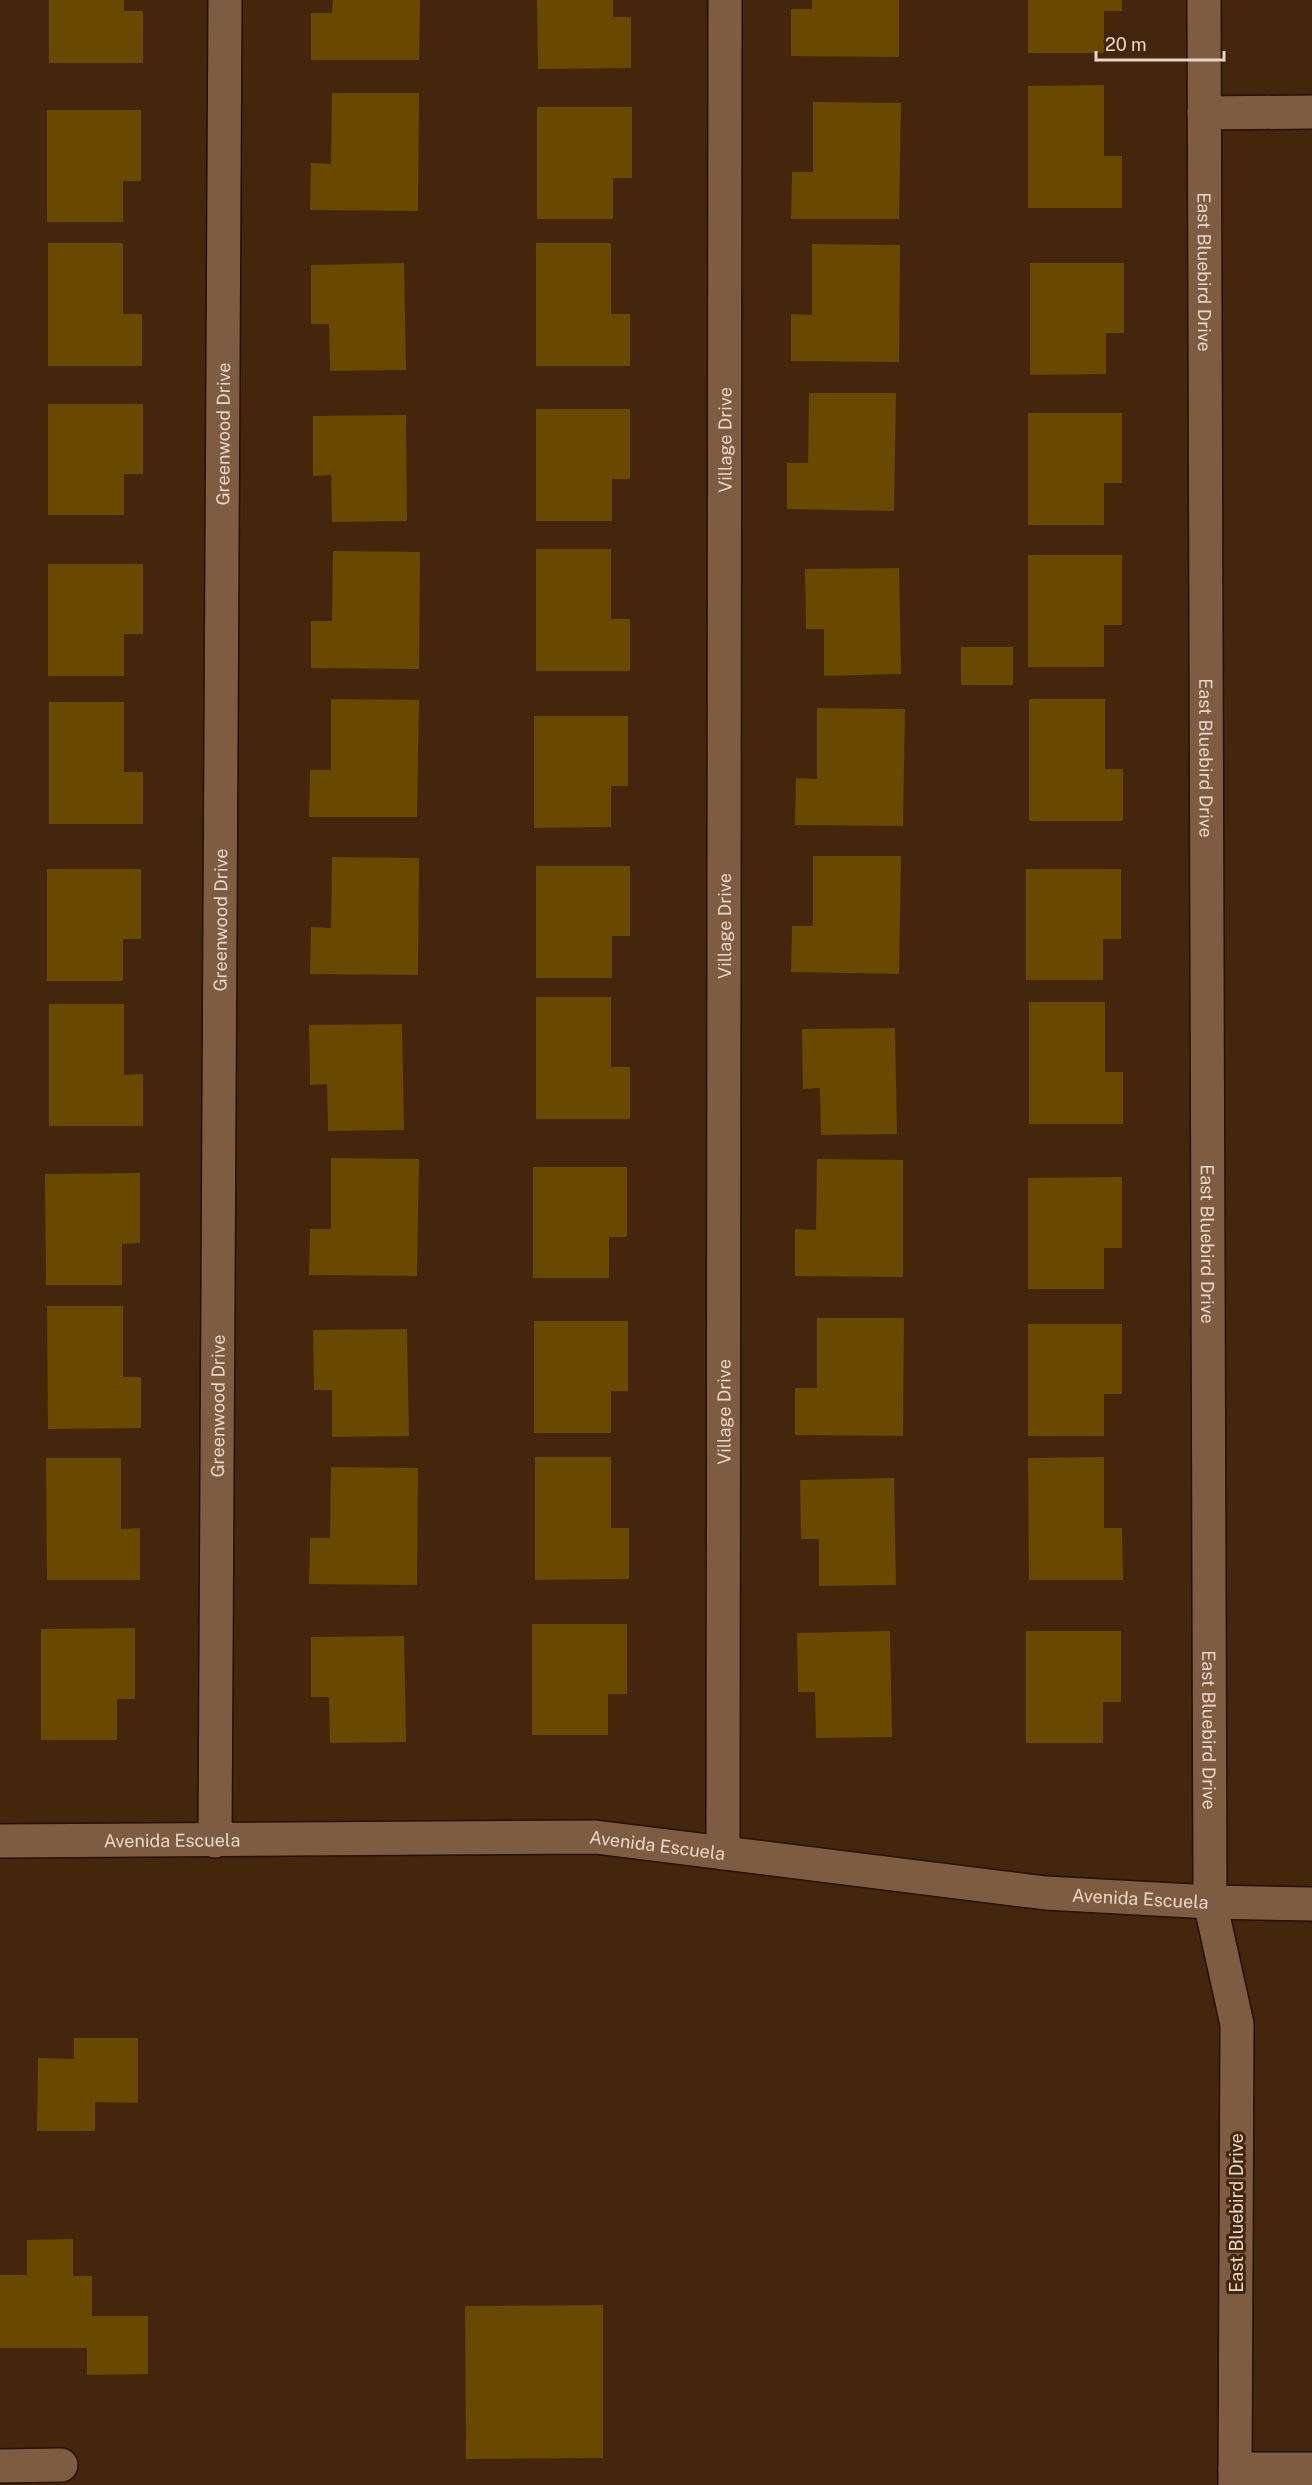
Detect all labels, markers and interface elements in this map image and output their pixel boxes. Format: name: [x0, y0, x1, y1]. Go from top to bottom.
scale bar: [1096, 24, 1224, 62]
text: 20 m: [1105, 34, 1147, 55]
street label: East Bluebird Drive: [1194, 192, 1216, 352]
street label: Greenwood Drive: [212, 362, 234, 506]
street label: Village Drive: [714, 387, 735, 493]
street label: East Bluebird Drive: [1196, 678, 1217, 838]
street label: Greenwood Drive: [209, 848, 231, 992]
street label: Village Drive: [713, 873, 735, 979]
street label: East Bluebird Drive: [1197, 1164, 1219, 1324]
street label: Greenwood Drive: [206, 1334, 228, 1478]
street label: Village Drive: [713, 1359, 734, 1465]
street label: East Bluebird Drive: [1199, 1650, 1220, 1810]
street label: Avenida Escuela: [588, 1826, 727, 1864]
street label: Avenida Escuela: [104, 1829, 240, 1851]
street label: Avenida Escuela: [1072, 1884, 1209, 1912]
street label: East Bluebird Drive: [1226, 2133, 1247, 2293]

